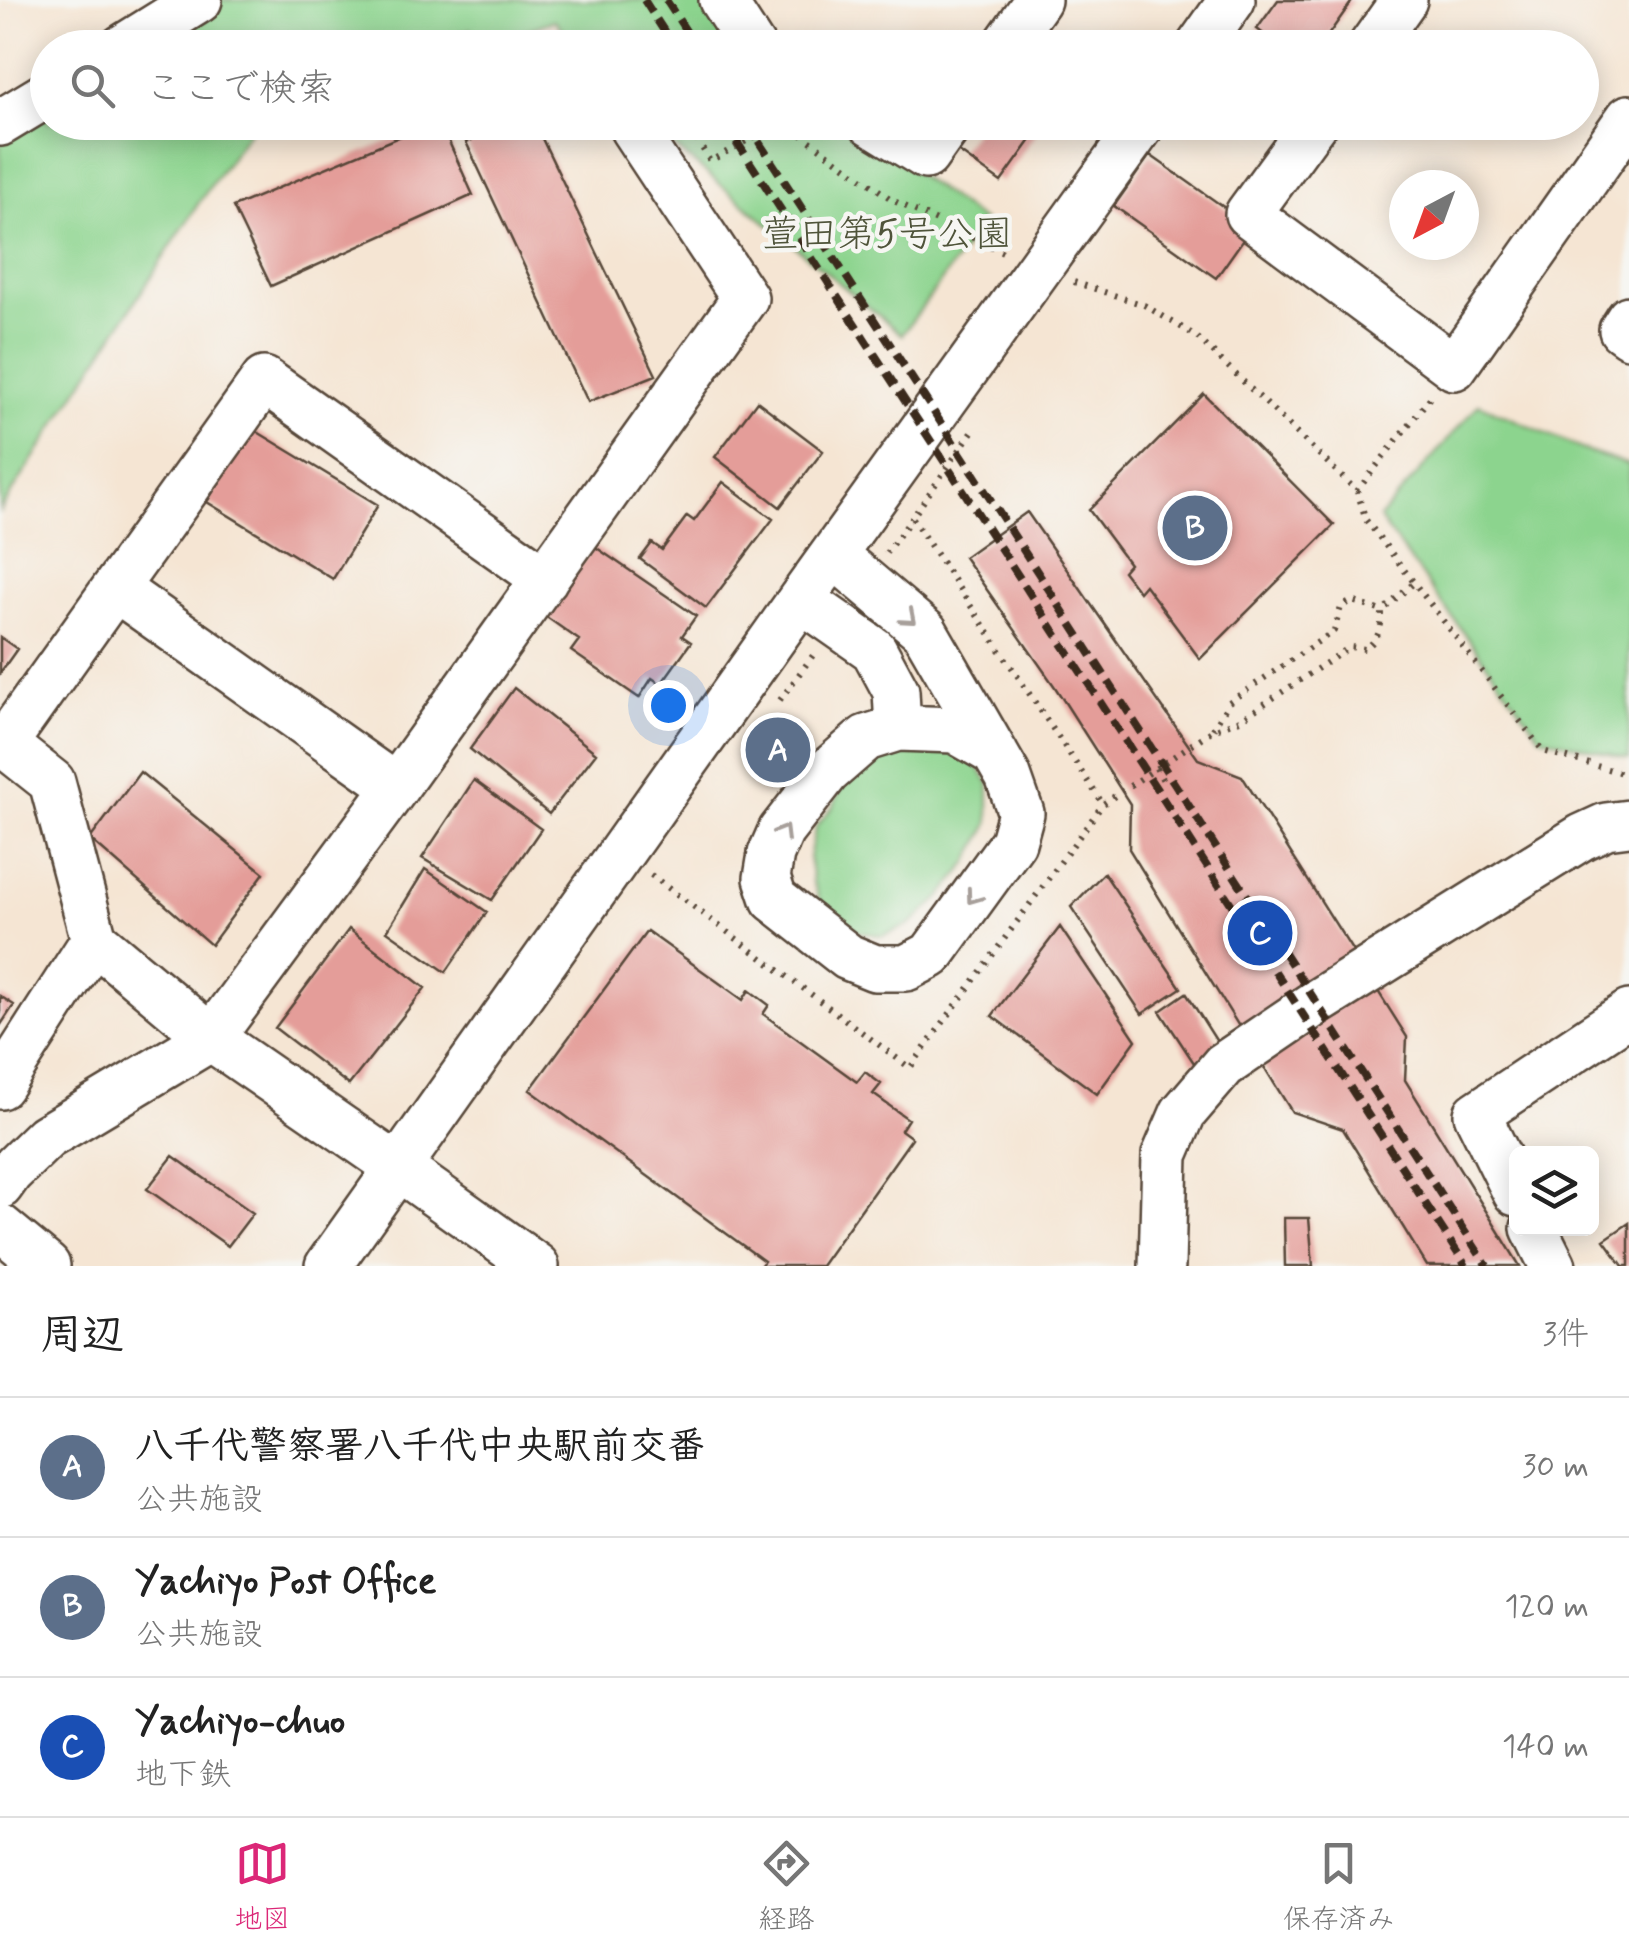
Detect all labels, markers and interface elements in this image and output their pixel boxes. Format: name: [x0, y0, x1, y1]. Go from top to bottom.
search box: [30, 30, 1599, 140]
icon: search: [65, 58, 120, 113]
text: ここで検索: [145, 65, 335, 114]
north arrow: [1389, 170, 1479, 260]
park label: 萱田第5号公園: [762, 211, 1012, 260]
pin: B: [1162, 490, 1228, 566]
one-way arrow: [897, 606, 916, 624]
your location: [643, 680, 694, 731]
pin: A: [746, 712, 810, 788]
one-way arrow: [771, 825, 790, 843]
one-way arrow: [968, 886, 985, 904]
pin: C: [1228, 896, 1292, 970]
map controls: [1509, 1146, 1599, 1236]
button: layers: [1509, 1146, 1599, 1236]
text: 周辺: [40, 1309, 124, 1364]
text: 3件: [1543, 1314, 1589, 1356]
text: 八千代警察署八千代中央駅前交番: [135, 1423, 705, 1472]
text: A: [62, 1446, 83, 1488]
text: 30 m: [1522, 1446, 1589, 1488]
text: 公共施設: [135, 1479, 263, 1521]
text: Yachiyo Post Office: [135, 1558, 437, 1607]
text: B: [62, 1586, 83, 1628]
text: 120 m: [1504, 1586, 1589, 1628]
text: 公共施設: [135, 1614, 263, 1656]
text: Yachiyo-chuo: [135, 1698, 345, 1747]
text: C: [61, 1726, 84, 1768]
text: 140 m: [1502, 1726, 1589, 1768]
text: 地下鉄: [135, 1754, 231, 1796]
tab: 地図: [234, 1836, 290, 1939]
tab: 経路: [758, 1836, 815, 1939]
tab: 保存済み: [1283, 1836, 1395, 1939]

